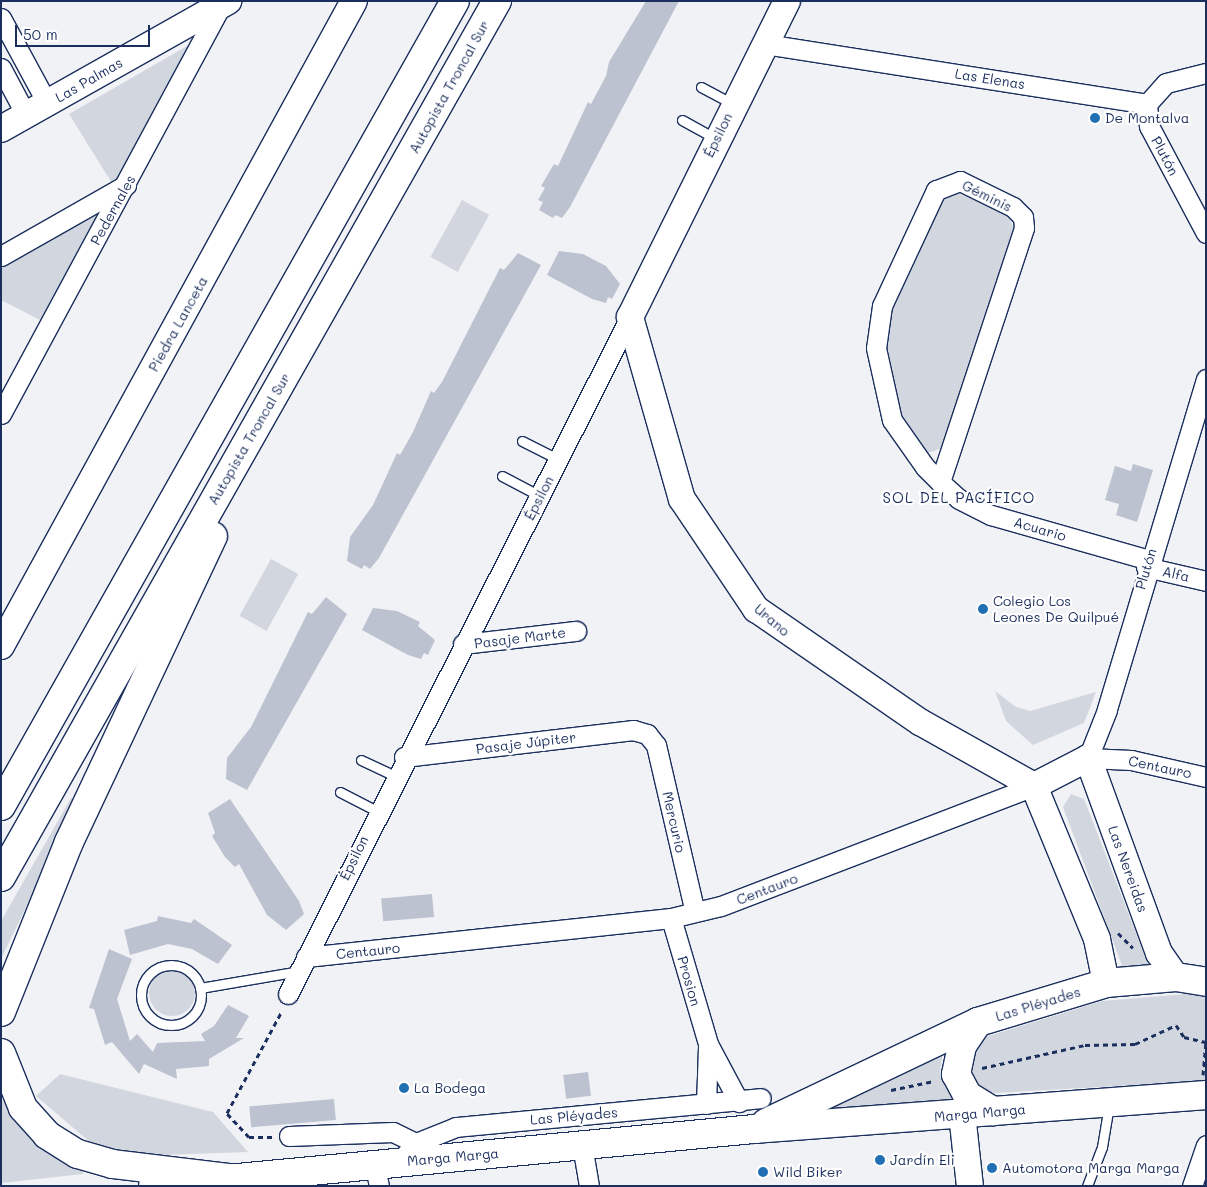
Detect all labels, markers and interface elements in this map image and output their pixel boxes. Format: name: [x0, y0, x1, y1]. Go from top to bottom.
scale bar: [18, 15, 152, 47]
street label: Autopista Troncal Sur: [405, 18, 493, 156]
text: 50 m: [23, 24, 58, 44]
street label: Las Palmas: [52, 54, 126, 106]
street label: Las Elenas: [954, 65, 1026, 93]
street label: Épsilon: [700, 110, 736, 160]
place label: De Montalva: [1105, 110, 1190, 126]
marker: De Montalva: [1089, 112, 1101, 124]
street label: Plutón: [1148, 134, 1182, 178]
street label: Pedernales: [87, 172, 139, 248]
street label: Géminis: [959, 177, 1015, 215]
street label: Piedra Lanceta: [145, 273, 211, 375]
street label: Autopista Troncal Sur: [204, 370, 294, 508]
street label: Épsilon: [521, 473, 557, 523]
district label: SOL DEL PACÍFICO: [881, 489, 1037, 507]
street label: Acuario: [1012, 513, 1068, 545]
street label: Plutón: [1132, 546, 1160, 592]
street label: Alfa: [1161, 563, 1191, 585]
place label: Colegio Los Leones De Quilpué: [993, 593, 1119, 626]
street label: Urano: [751, 600, 793, 640]
marker: Colegio Los Leones De Quilpué: [977, 603, 989, 615]
street label: Pasaje Marte: [473, 624, 567, 652]
street label: Pasaje Júpiter: [475, 729, 577, 757]
street label: Centauro: [1127, 752, 1193, 782]
street label: Mercurio: [659, 790, 689, 854]
street label: Las Nereidas: [1105, 823, 1151, 915]
street label: Épsilon: [336, 833, 372, 883]
street label: Centauro: [734, 870, 800, 908]
street label: Centauro: [335, 939, 401, 963]
street label: Prosion: [674, 954, 704, 1008]
street label: Las Pléyades: [993, 983, 1083, 1025]
place label: La Bodega: [414, 1080, 486, 1096]
marker: La Bodega: [398, 1082, 410, 1094]
street label: Marga Marga: [933, 1101, 1027, 1125]
street label: Las Pléyades: [529, 1104, 619, 1128]
street label: Marga Marga: [406, 1145, 500, 1169]
place label: Jardín Eli: [890, 1152, 955, 1168]
marker: Jardín Eli: [874, 1154, 886, 1166]
place label: Automotora Marga Marga: [1002, 1160, 1180, 1176]
marker: Automotora Marga Marga: [986, 1162, 998, 1174]
place label: Wild Biker: [773, 1164, 843, 1180]
marker: Wild Biker: [757, 1166, 769, 1178]

